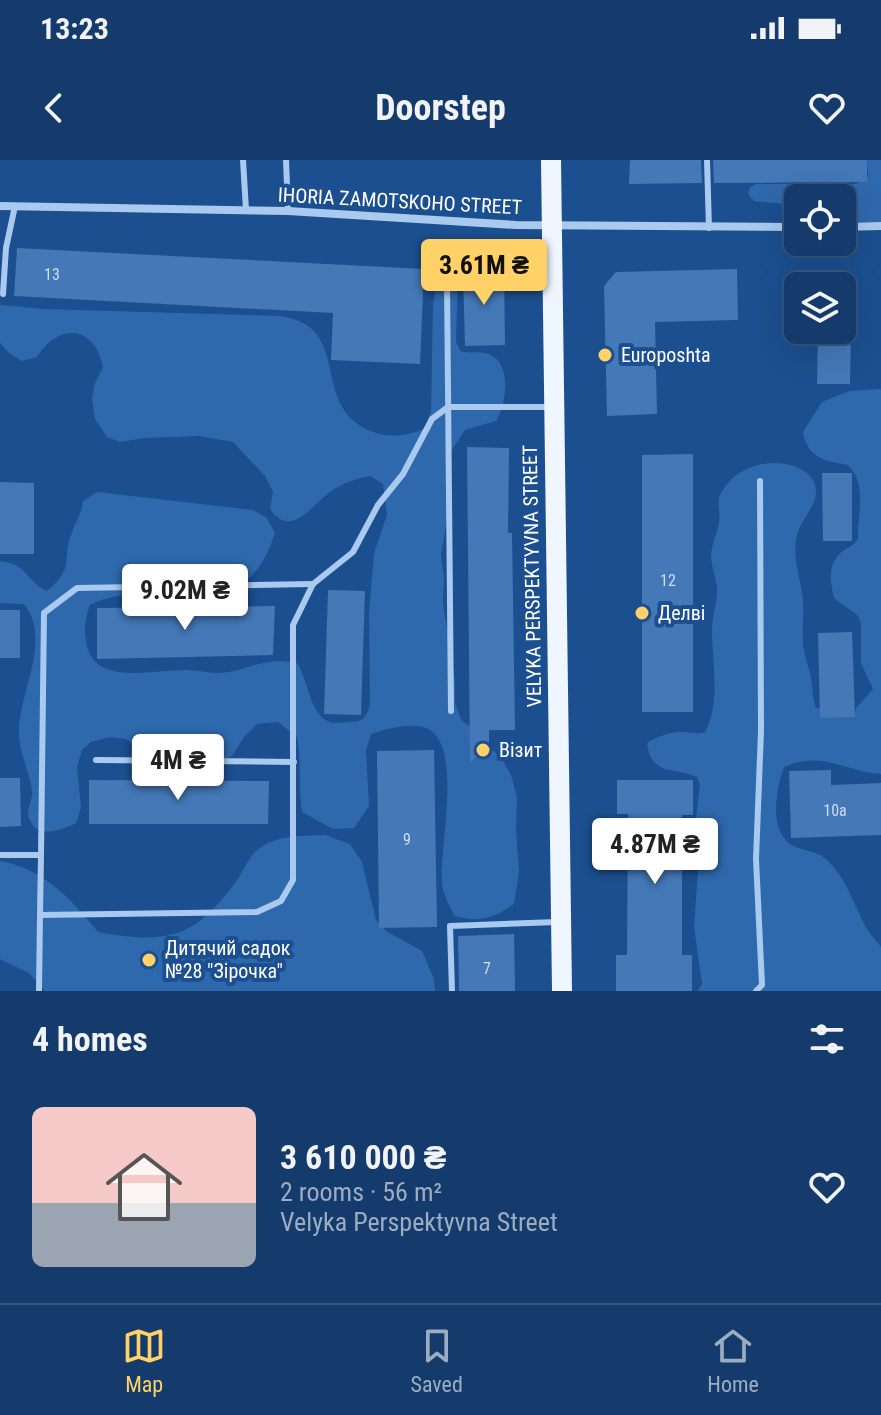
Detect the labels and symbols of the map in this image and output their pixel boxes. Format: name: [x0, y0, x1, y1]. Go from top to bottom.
street label: IHORIA ZAMOTSKOHO STREET: [277, 183, 523, 219]
pin: 3.61M ₴: [410, 239, 558, 307]
house number: 13: [44, 265, 60, 284]
place label: Europoshta: [621, 343, 711, 367]
marker: Europoshta: [596, 346, 614, 364]
street label: VELYKA PERSPEKTYVNA STREET: [518, 444, 546, 708]
pin: 9.02M ₴: [111, 564, 259, 632]
house number: 12: [660, 571, 676, 590]
place label: Делві: [658, 601, 705, 625]
marker: Делві: [633, 604, 651, 622]
pin: 4M ₴: [131, 734, 225, 802]
place label: Візит: [499, 738, 542, 762]
marker: Візит: [474, 741, 492, 759]
house number: 10а: [823, 801, 847, 820]
pin: 4.87M ₴: [581, 818, 729, 886]
house number: 9: [403, 830, 411, 849]
place label: Дитячий садок №28 "Зірочка": [165, 936, 291, 983]
marker: Дитячий садок №28 "Зірочка": [140, 951, 158, 969]
house number: 7: [483, 959, 491, 978]

